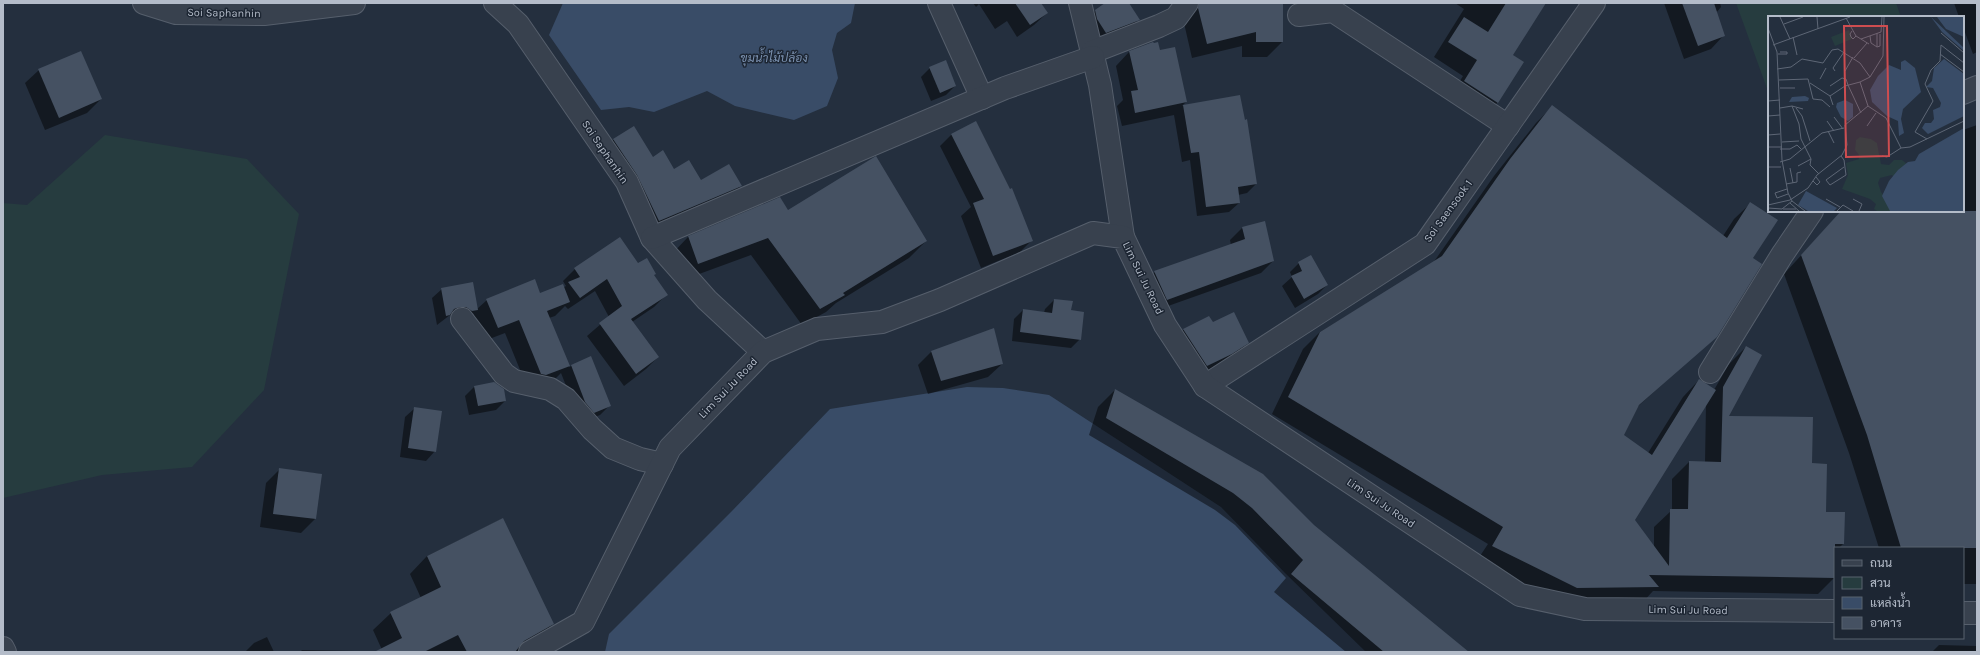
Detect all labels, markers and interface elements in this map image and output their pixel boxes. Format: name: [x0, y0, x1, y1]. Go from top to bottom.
street label: Soi Saphanhin: [187, 6, 261, 20]
inset map: [1768, 16, 1964, 212]
water label: ขุมน้ำไม้ปล้อง: [740, 47, 808, 67]
street label: Soi Saphanhin: [579, 118, 631, 186]
street label: Soi Saensook 1: [1421, 177, 1475, 245]
street label: Lim Sui Ju Road: [1120, 239, 1166, 317]
street label: Lim Sui Ju Road: [696, 355, 760, 421]
street label: Lim Sui Ju Road: [1344, 475, 1418, 531]
legend: [1834, 547, 1964, 639]
text: ถนน: [1870, 556, 1893, 570]
text: สวน: [1870, 576, 1891, 590]
text: แหล่งน้ำ: [1870, 592, 1910, 610]
street label: Lim Sui Ju Road: [1648, 603, 1728, 617]
text: อาคาร: [1870, 616, 1902, 630]

